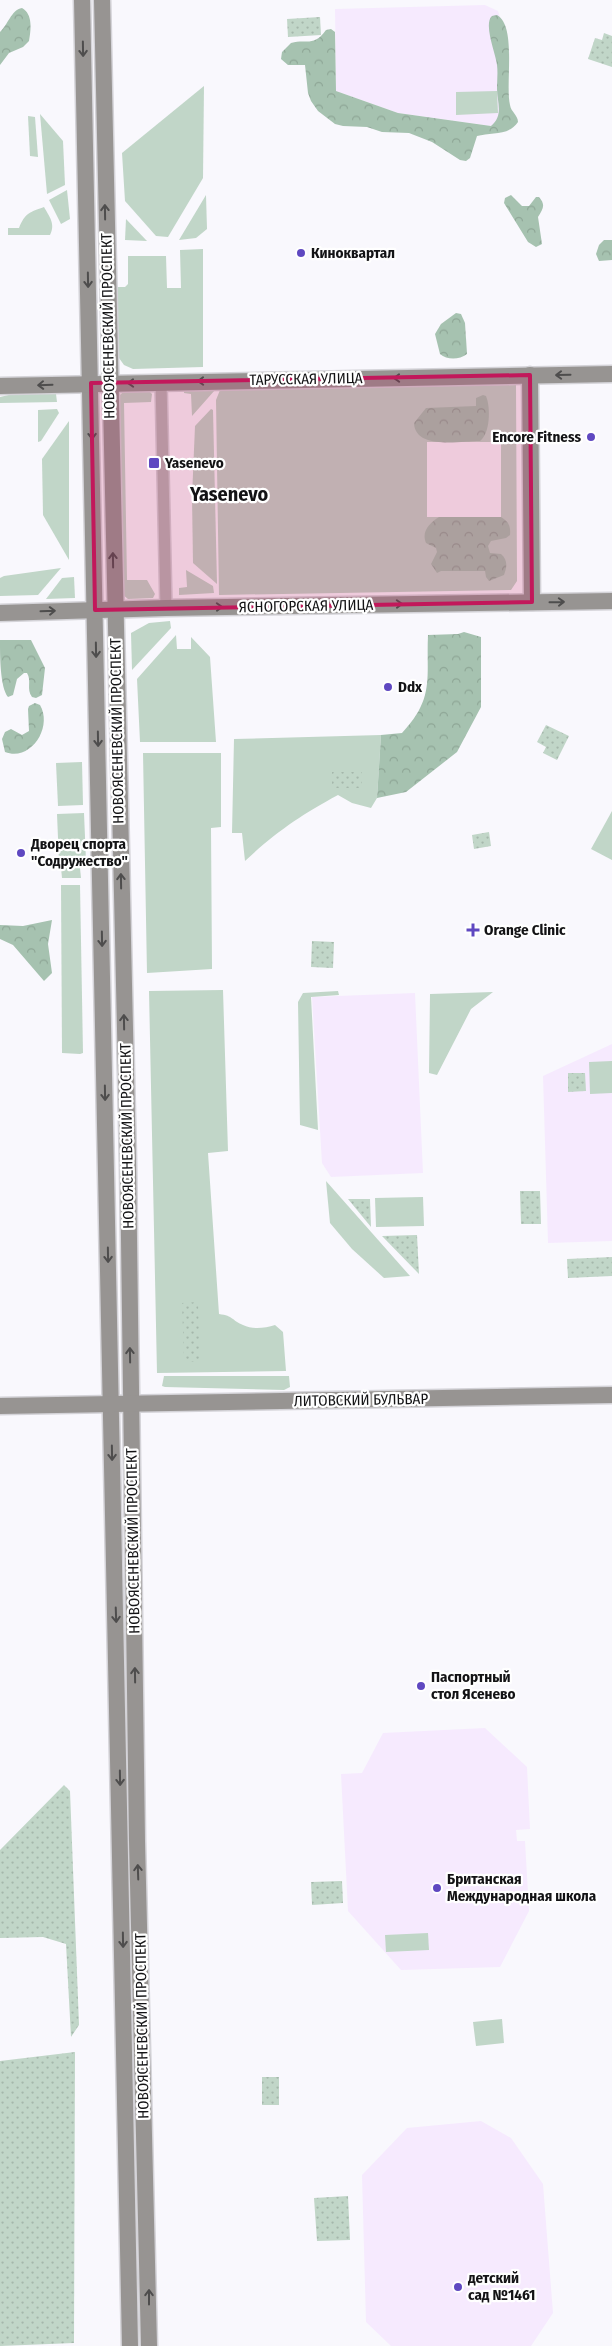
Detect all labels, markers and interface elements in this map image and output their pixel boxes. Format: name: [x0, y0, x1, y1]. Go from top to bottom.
one-way arrow: [78, 40, 88, 56]
one-way arrow: [101, 204, 110, 220]
street label: НОВОЯСЕНЕВСКИЙ ПРОСПЕКТ: [97, 233, 119, 419]
place label: Киноквартал: [311, 244, 395, 262]
marker: Киноквартал: [295, 247, 307, 259]
one-way arrow: [83, 271, 93, 287]
street label: ТАРУССКАЯ УЛИЦА: [249, 369, 363, 389]
one-way arrow: [556, 370, 572, 379]
one-way arrow: [393, 373, 410, 383]
one-way arrow: [197, 377, 213, 386]
one-way arrow: [127, 378, 144, 388]
one-way arrow: [38, 380, 54, 389]
one-way arrow: [87, 424, 96, 440]
place label: Encore Fitness: [492, 428, 581, 446]
marker: Encore Fitness: [585, 431, 597, 443]
place label: Yasenevo: [164, 454, 224, 472]
marker: Yasenevo: [147, 456, 161, 470]
district label: Yasenevo: [189, 482, 268, 506]
one-way arrow: [108, 553, 118, 569]
street label: ЯСНОГОРСКАЯ УЛИЦА: [238, 596, 374, 616]
one-way arrow: [548, 597, 565, 607]
one-way arrow: [386, 599, 402, 609]
one-way arrow: [206, 602, 222, 612]
one-way arrow: [39, 607, 55, 616]
street label: НОВОЯСЕНЕВСКИЙ ПРОСПЕКТ: [106, 638, 128, 824]
one-way arrow: [91, 642, 101, 658]
place label: Ddx: [398, 678, 423, 696]
marker: Ddx: [382, 681, 394, 693]
one-way arrow: [93, 730, 103, 747]
place label: Дворец спорта "Содружество": [30, 835, 128, 870]
marker: Дворец спорта "Содружество": [15, 847, 27, 859]
one-way arrow: [116, 873, 126, 890]
place label: Orange Clinic: [484, 921, 566, 939]
marker: Orange Clinic: [466, 923, 480, 937]
one-way arrow: [97, 930, 107, 946]
one-way arrow: [119, 1014, 129, 1030]
street label: НОВОЯСЕНЕВСКИЙ ПРОСПЕКТ: [116, 1043, 138, 1229]
one-way arrow: [100, 1084, 110, 1101]
one-way arrow: [104, 1247, 113, 1263]
one-way arrow: [126, 1347, 135, 1363]
street label: ЛИТОВСКИЙ БУЛЬВАР: [294, 1390, 428, 1410]
one-way arrow: [107, 1444, 117, 1460]
street label: НОВОЯСЕНЕВСКИЙ ПРОСПЕКТ: [122, 1448, 144, 1634]
one-way arrow: [111, 1606, 121, 1623]
one-way arrow: [130, 1667, 139, 1683]
place label: Паспортный стол Ясенево: [431, 1668, 516, 1703]
marker: Паспортный стол Ясенево: [415, 1680, 427, 1692]
one-way arrow: [115, 1769, 125, 1785]
one-way arrow: [133, 1865, 143, 1881]
place label: Британская Международная школа: [447, 1870, 597, 1905]
marker: Британская Международная школа: [431, 1882, 443, 1894]
one-way arrow: [118, 1932, 128, 1948]
street label: НОВОЯСЕНЕВСКИЙ ПРОСПЕКТ: [131, 1933, 153, 2119]
place label: детский сад №1461: [467, 2269, 535, 2304]
marker: детский сад №1461: [452, 2281, 464, 2293]
one-way arrow: [144, 2290, 153, 2306]

